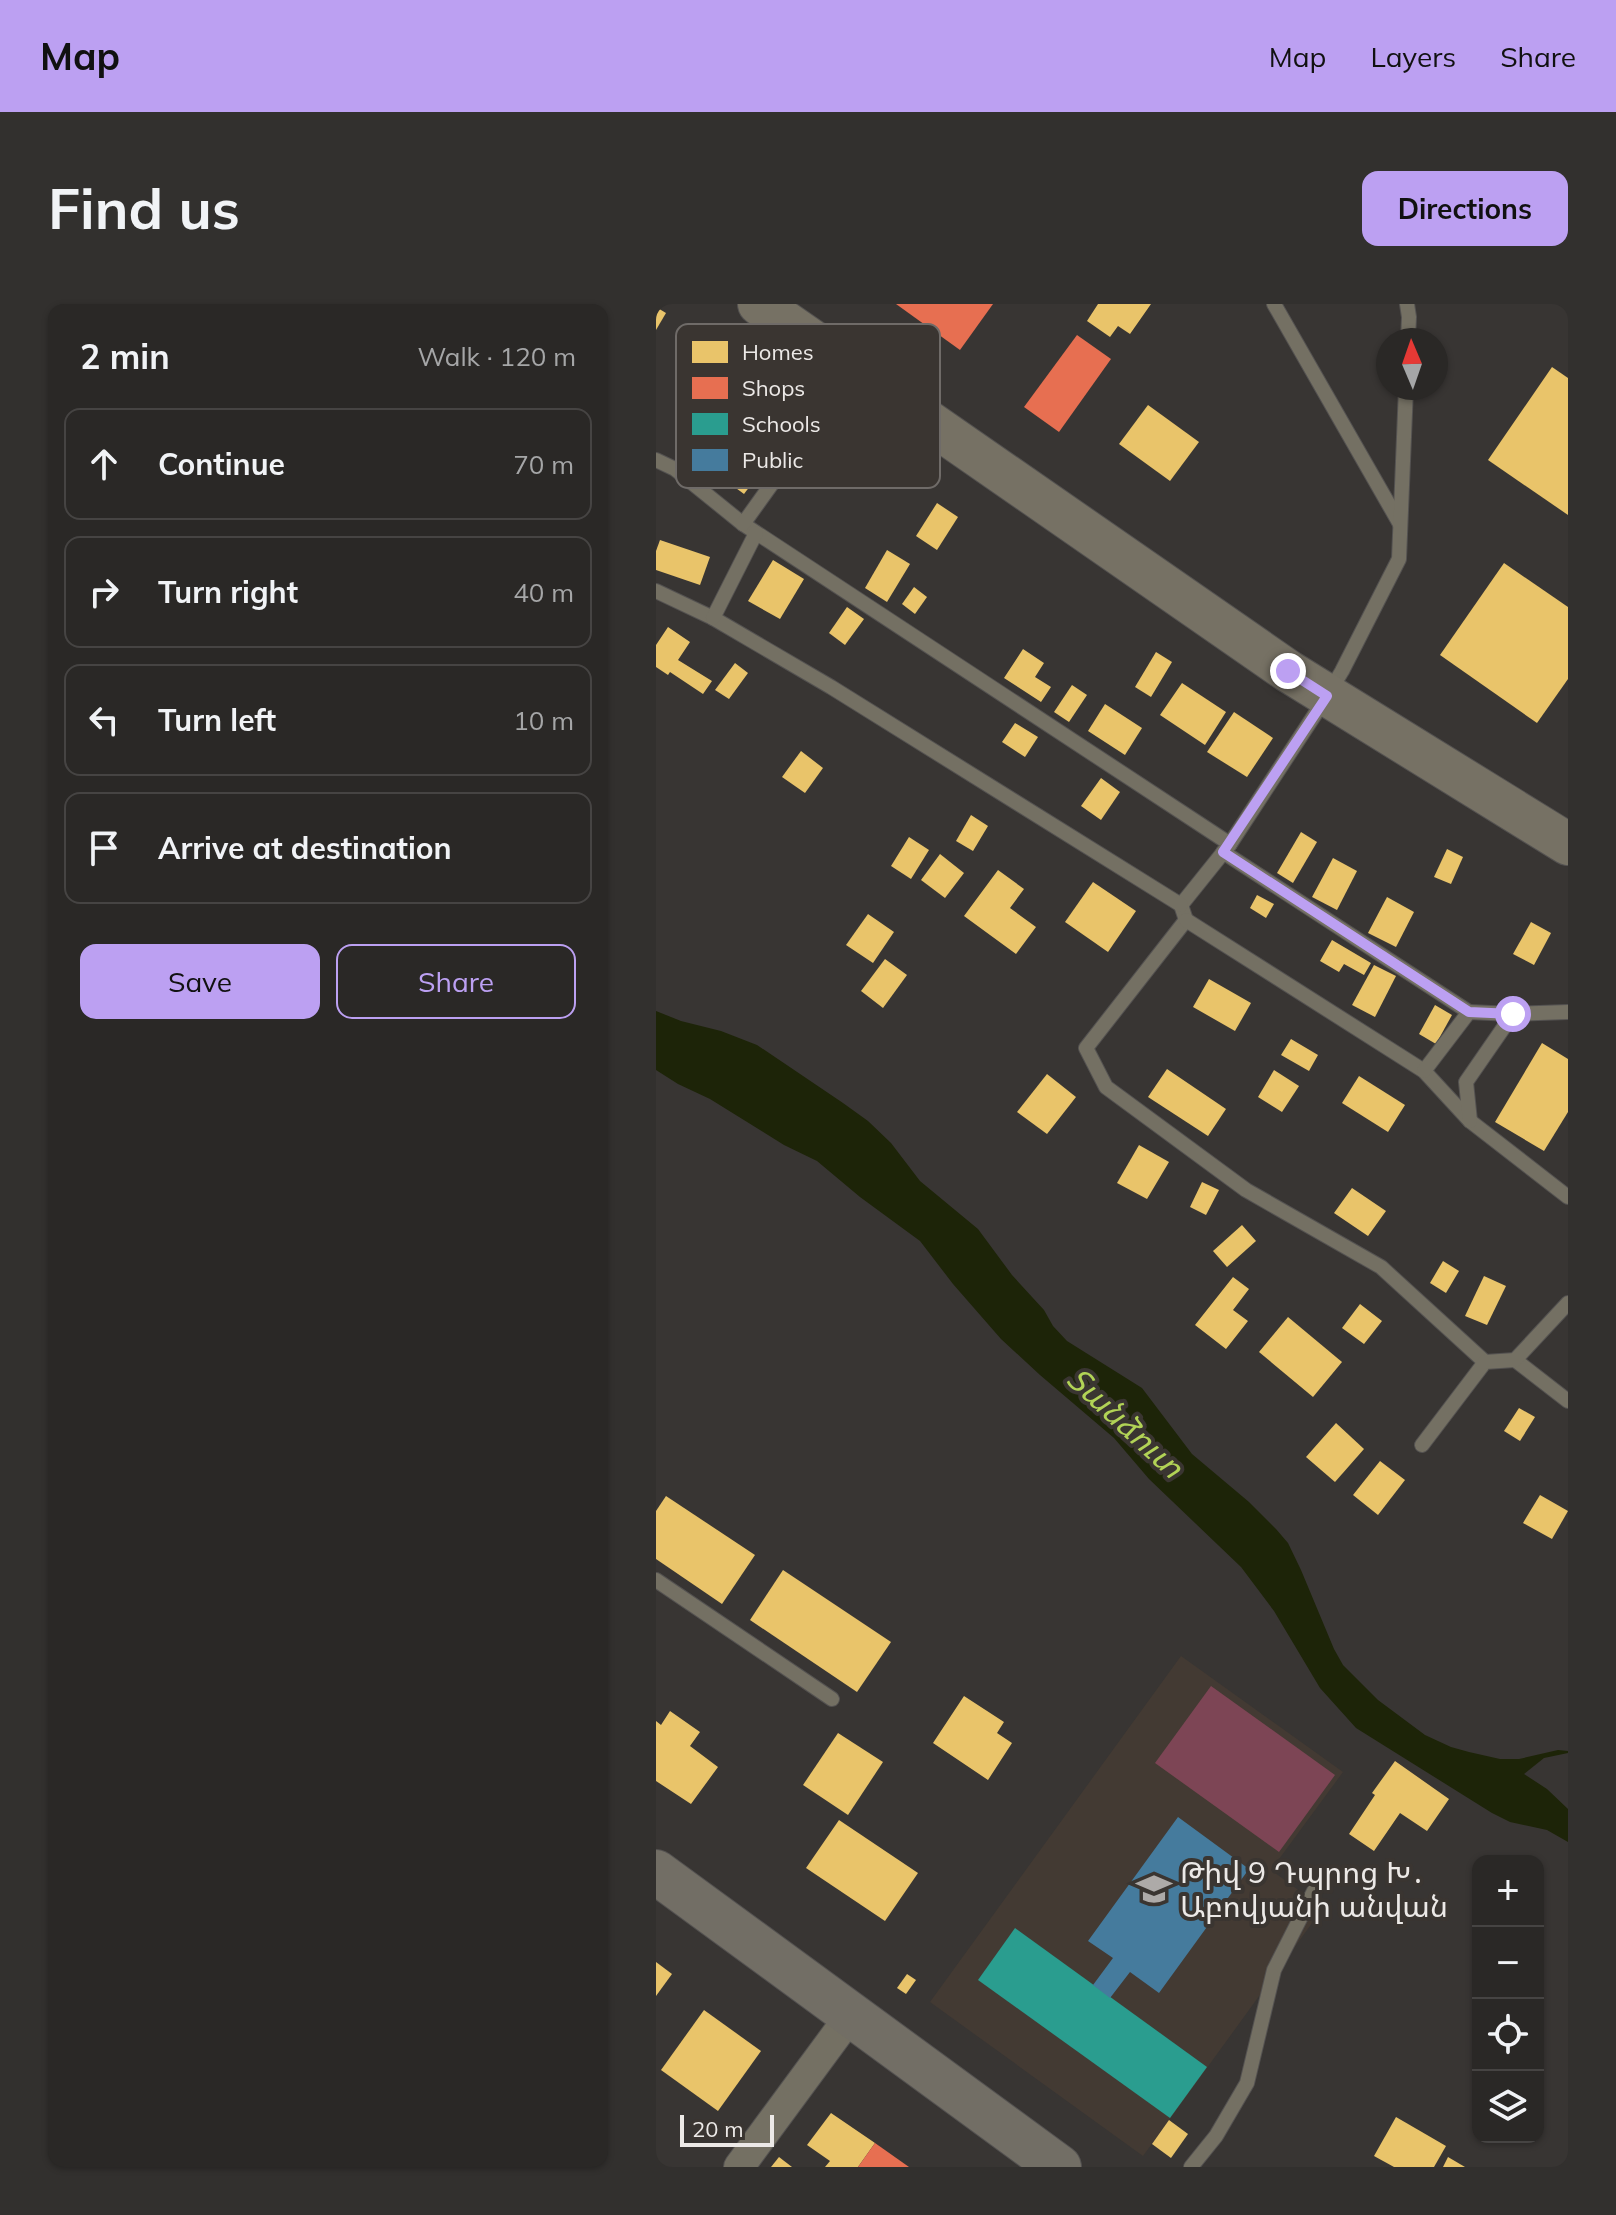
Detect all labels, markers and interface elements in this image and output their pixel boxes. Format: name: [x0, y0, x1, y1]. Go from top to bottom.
text: Map: [40, 32, 120, 80]
text: Map: [1269, 39, 1326, 74]
text: Layers: [1370, 39, 1456, 74]
text: Share: [1500, 39, 1576, 74]
button: Directions: [1362, 171, 1568, 246]
text: Find us: [48, 173, 240, 243]
legend: [676, 324, 940, 488]
north arrow: [1376, 328, 1448, 400]
text: 2 min: [80, 335, 170, 378]
text: Homes: [742, 338, 814, 366]
text: Walk · 120 m: [417, 340, 576, 373]
text: Shops: [742, 374, 805, 402]
text: Schools: [742, 410, 821, 438]
icon: ahead: [82, 442, 126, 486]
text: Continue: [158, 445, 285, 483]
text: Public: [742, 446, 804, 474]
text: 70 m: [513, 448, 574, 481]
icon: right: [82, 570, 126, 614]
text: Turn right: [158, 573, 298, 611]
text: 40 m: [513, 576, 574, 609]
route end: [1270, 653, 1306, 689]
icon: left: [82, 698, 126, 742]
text: Turn left: [158, 701, 276, 739]
text: 10 m: [513, 704, 574, 737]
icon: arrive: [82, 826, 126, 870]
text: Arrive at destination: [158, 829, 452, 867]
button: Save: [80, 944, 320, 1019]
button: Share: [336, 944, 576, 1019]
route start: [1495, 996, 1531, 1032]
water label: Տանձուտ: [1059, 1358, 1193, 1487]
place label: Թիվ 9 Դպրոց Խ․ Աբովյանի անվան: [1180, 1853, 1448, 1925]
map controls: [1472, 1855, 1544, 2143]
button: +: [1472, 1855, 1544, 1927]
school or university icon: Թիվ 9 Դպրոց Խ․ Աբովյանի անվան: [1135, 1870, 1173, 1908]
button: −: [1472, 1927, 1544, 1999]
button: locate: [1472, 1999, 1544, 2071]
button: layers: [1472, 2071, 1544, 2143]
scale bar: [680, 2111, 774, 2147]
text: 20 m: [692, 2115, 743, 2143]

